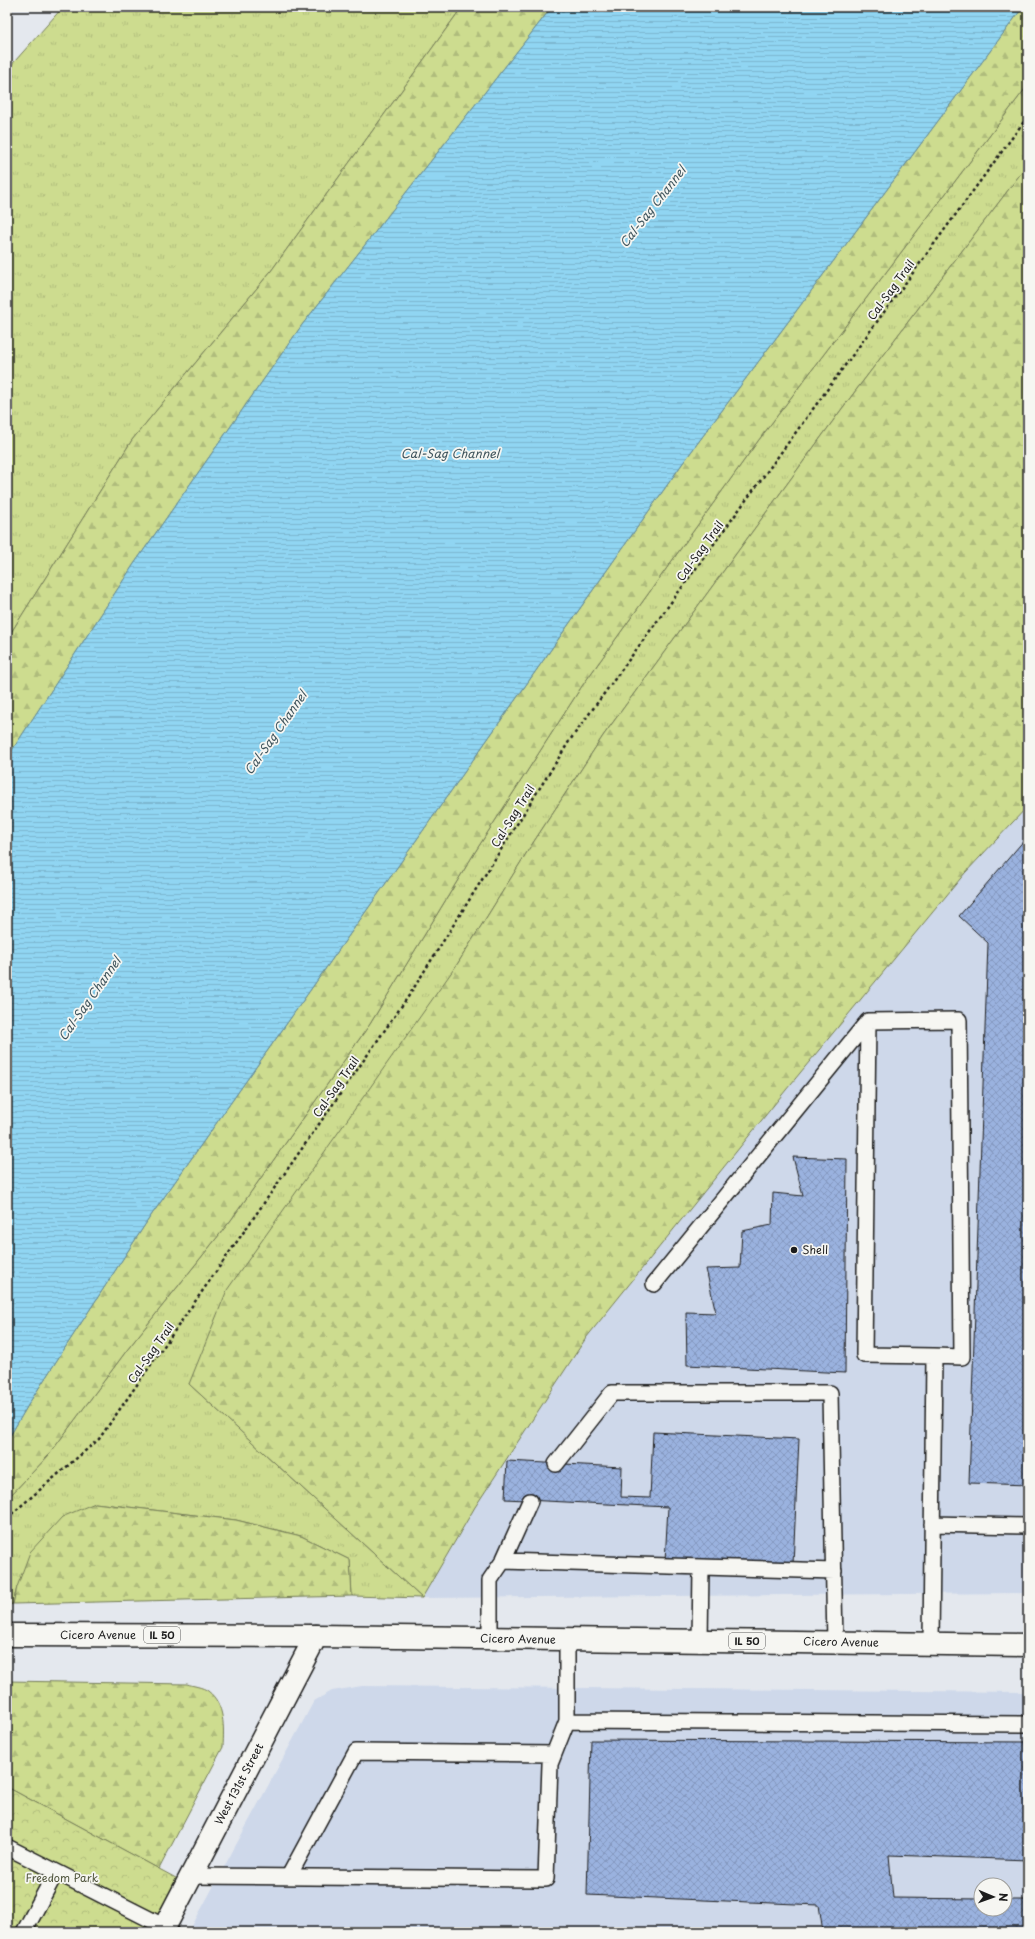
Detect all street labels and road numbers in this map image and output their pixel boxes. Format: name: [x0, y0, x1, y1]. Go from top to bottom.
street label: Cal-Sag Trail: [863, 256, 918, 323]
street label: Cal-Sag Trail: [672, 517, 727, 584]
street label: Cal-Sag Trail: [487, 781, 539, 850]
street label: Cal-Sag Trail: [308, 1053, 363, 1121]
street label: Cal-Sag Trail: [123, 1319, 178, 1387]
street label: Cicero Avenue: [60, 1626, 136, 1643]
road number: IL 50: [144, 1627, 180, 1643]
street label: Cicero Avenue: [480, 1629, 556, 1648]
street label: Cicero Avenue: [803, 1632, 879, 1651]
road number: IL 50: [729, 1633, 765, 1649]
street label: West 131st Street: [210, 1739, 268, 1828]

